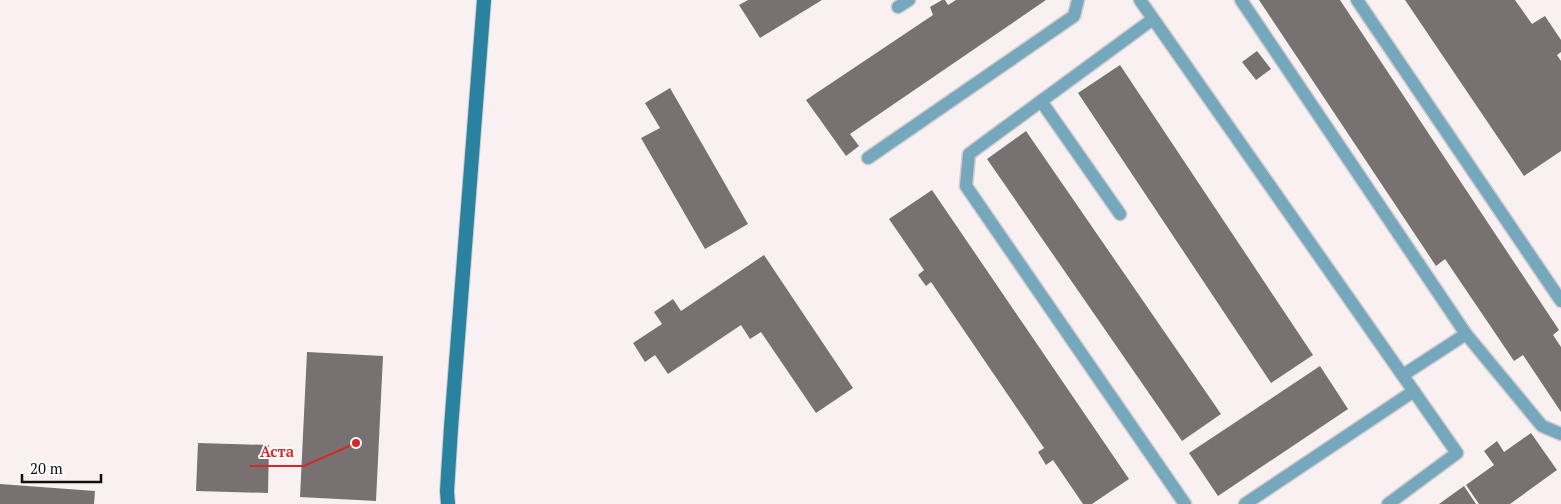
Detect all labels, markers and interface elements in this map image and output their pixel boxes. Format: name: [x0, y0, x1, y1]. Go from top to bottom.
callout: Аста: [250, 436, 304, 466]
text: Аста: [260, 441, 295, 461]
scale bar: [22, 452, 101, 484]
text: 20 m: [30, 458, 63, 478]

